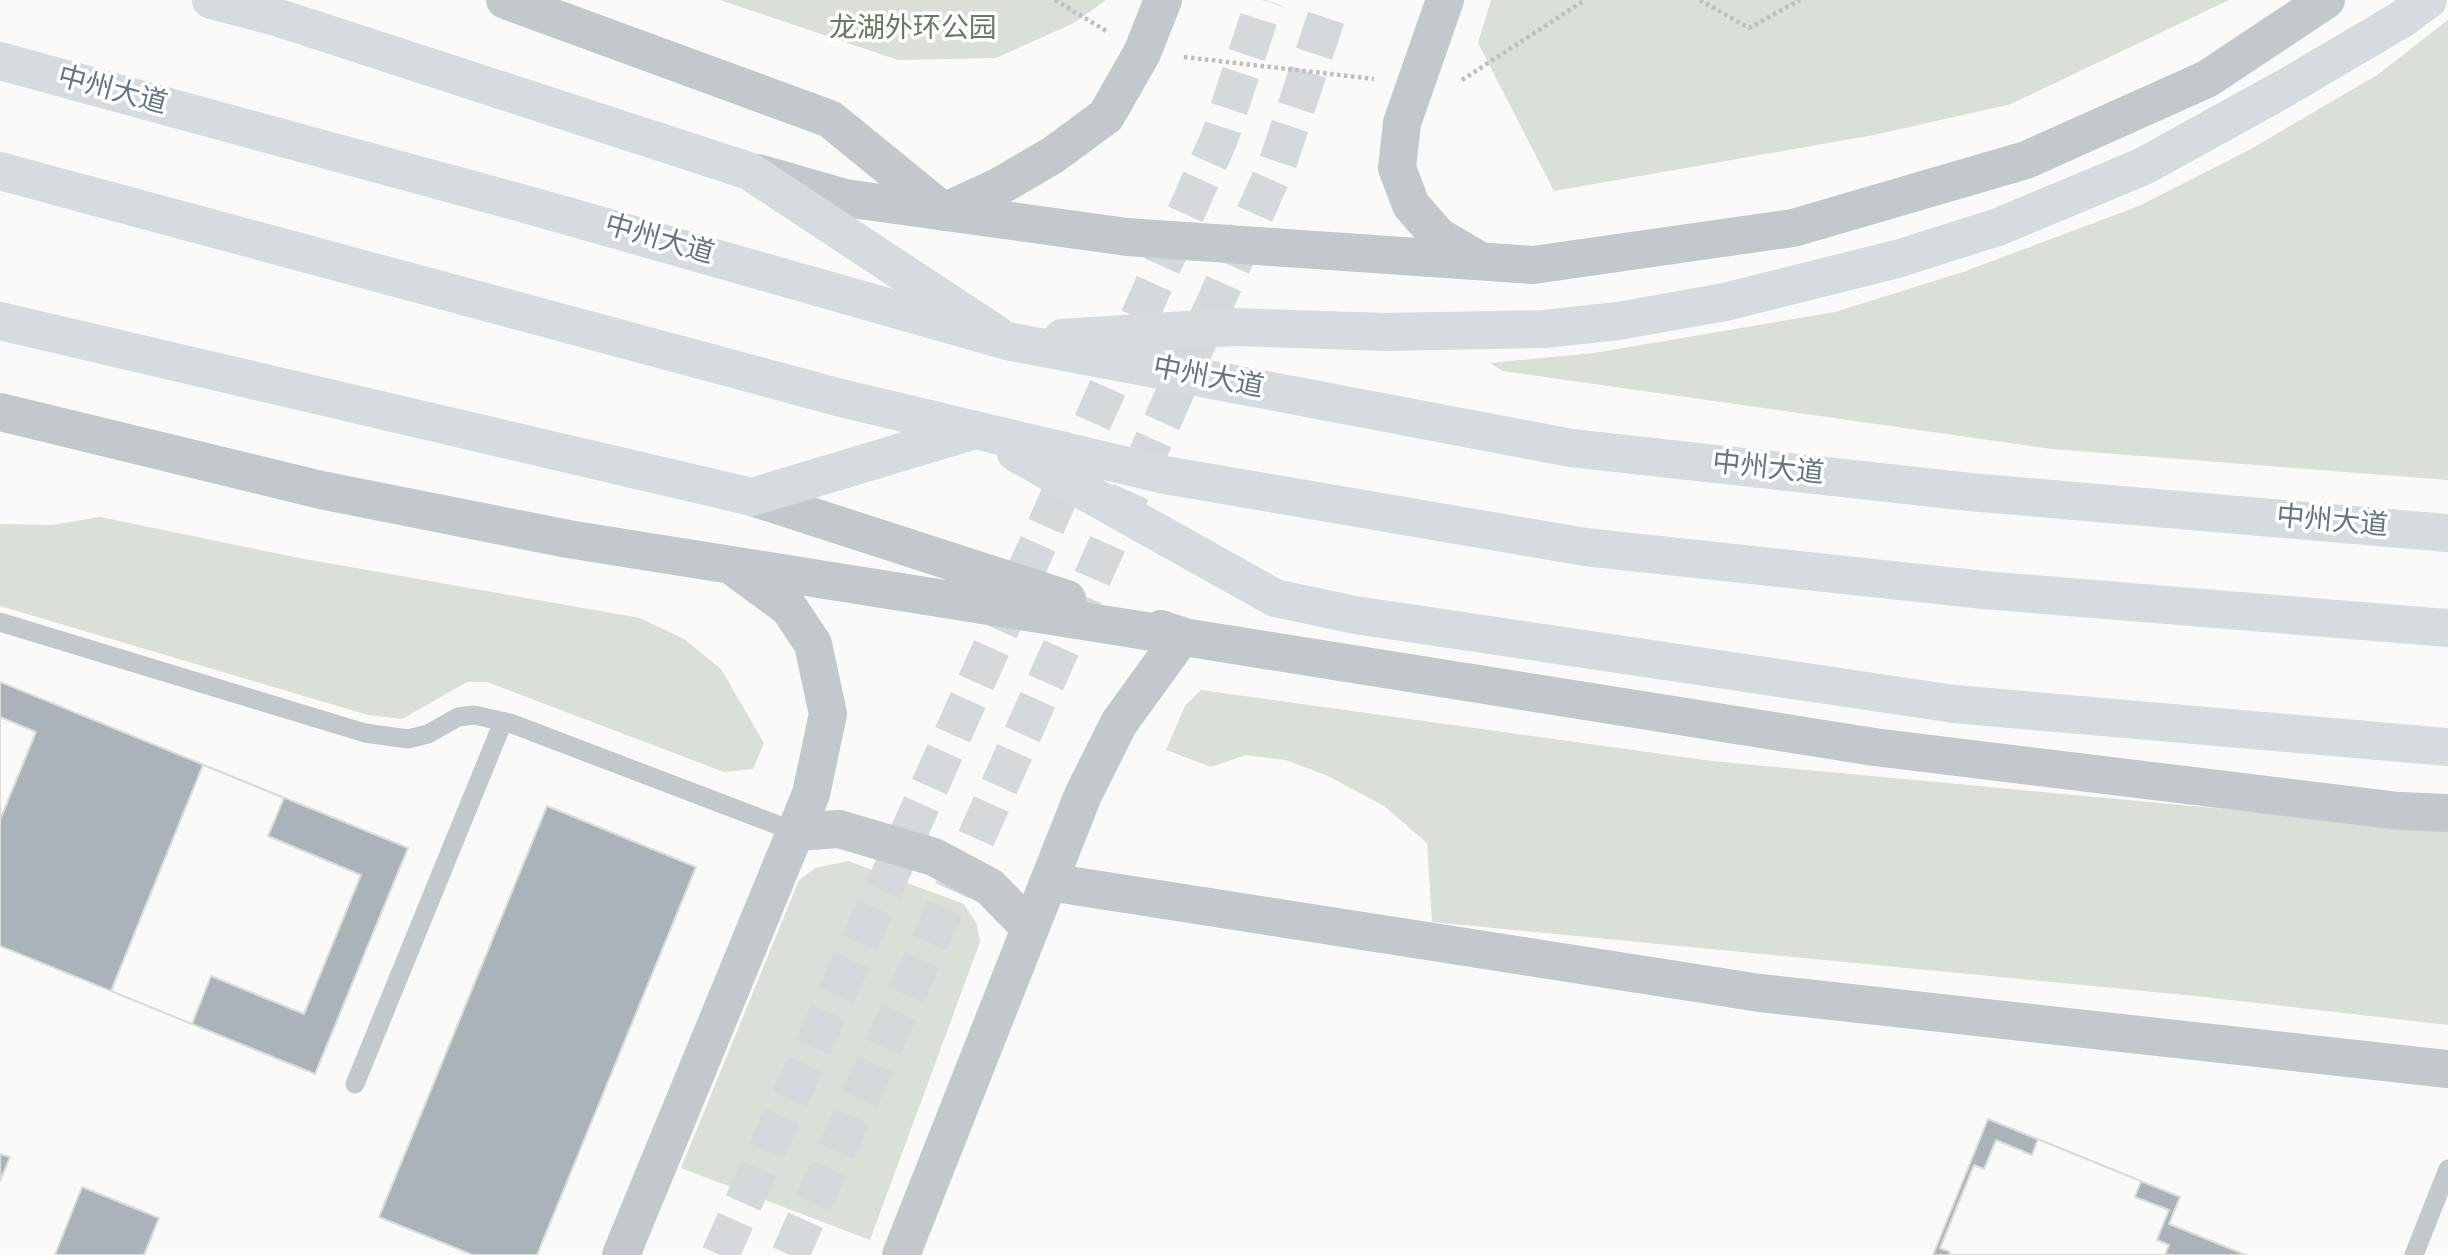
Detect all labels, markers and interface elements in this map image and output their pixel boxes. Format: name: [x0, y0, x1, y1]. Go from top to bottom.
park label: 龙湖外环公园: [829, 13, 997, 47]
street label: 中州大道: [54, 61, 170, 123]
street label: 中州大道: [601, 209, 717, 273]
street label: 中州大道: [1150, 352, 1266, 406]
street label: 中州大道: [1711, 447, 1825, 493]
street label: 中州大道: [2275, 501, 2389, 545]

